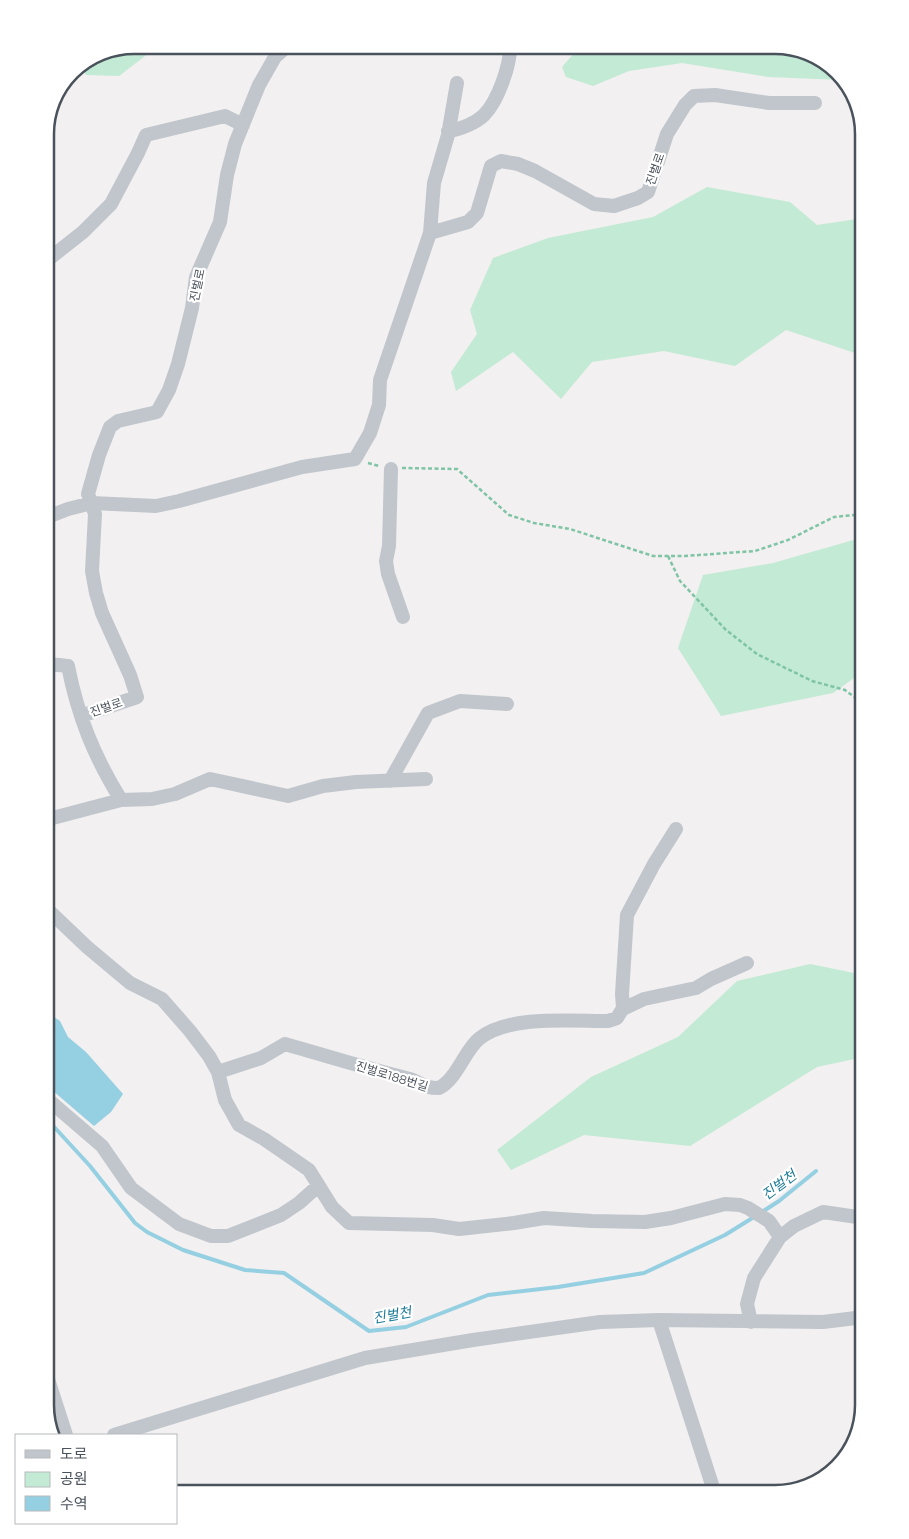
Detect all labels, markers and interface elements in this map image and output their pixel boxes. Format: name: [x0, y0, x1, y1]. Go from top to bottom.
street label: 진벌로: [643, 151, 667, 187]
street label: 진벌로: [186, 267, 208, 303]
street label: 진벌로: [88, 695, 124, 719]
street label: 진벌로188번길: [354, 1058, 430, 1094]
water label: 진벌천: [758, 1166, 801, 1204]
water label: 진벌천: [371, 1303, 414, 1327]
legend: [15, 1434, 178, 1524]
text: 도로: [60, 1444, 88, 1463]
text: 공원: [60, 1469, 88, 1488]
text: 수역: [60, 1494, 88, 1513]

